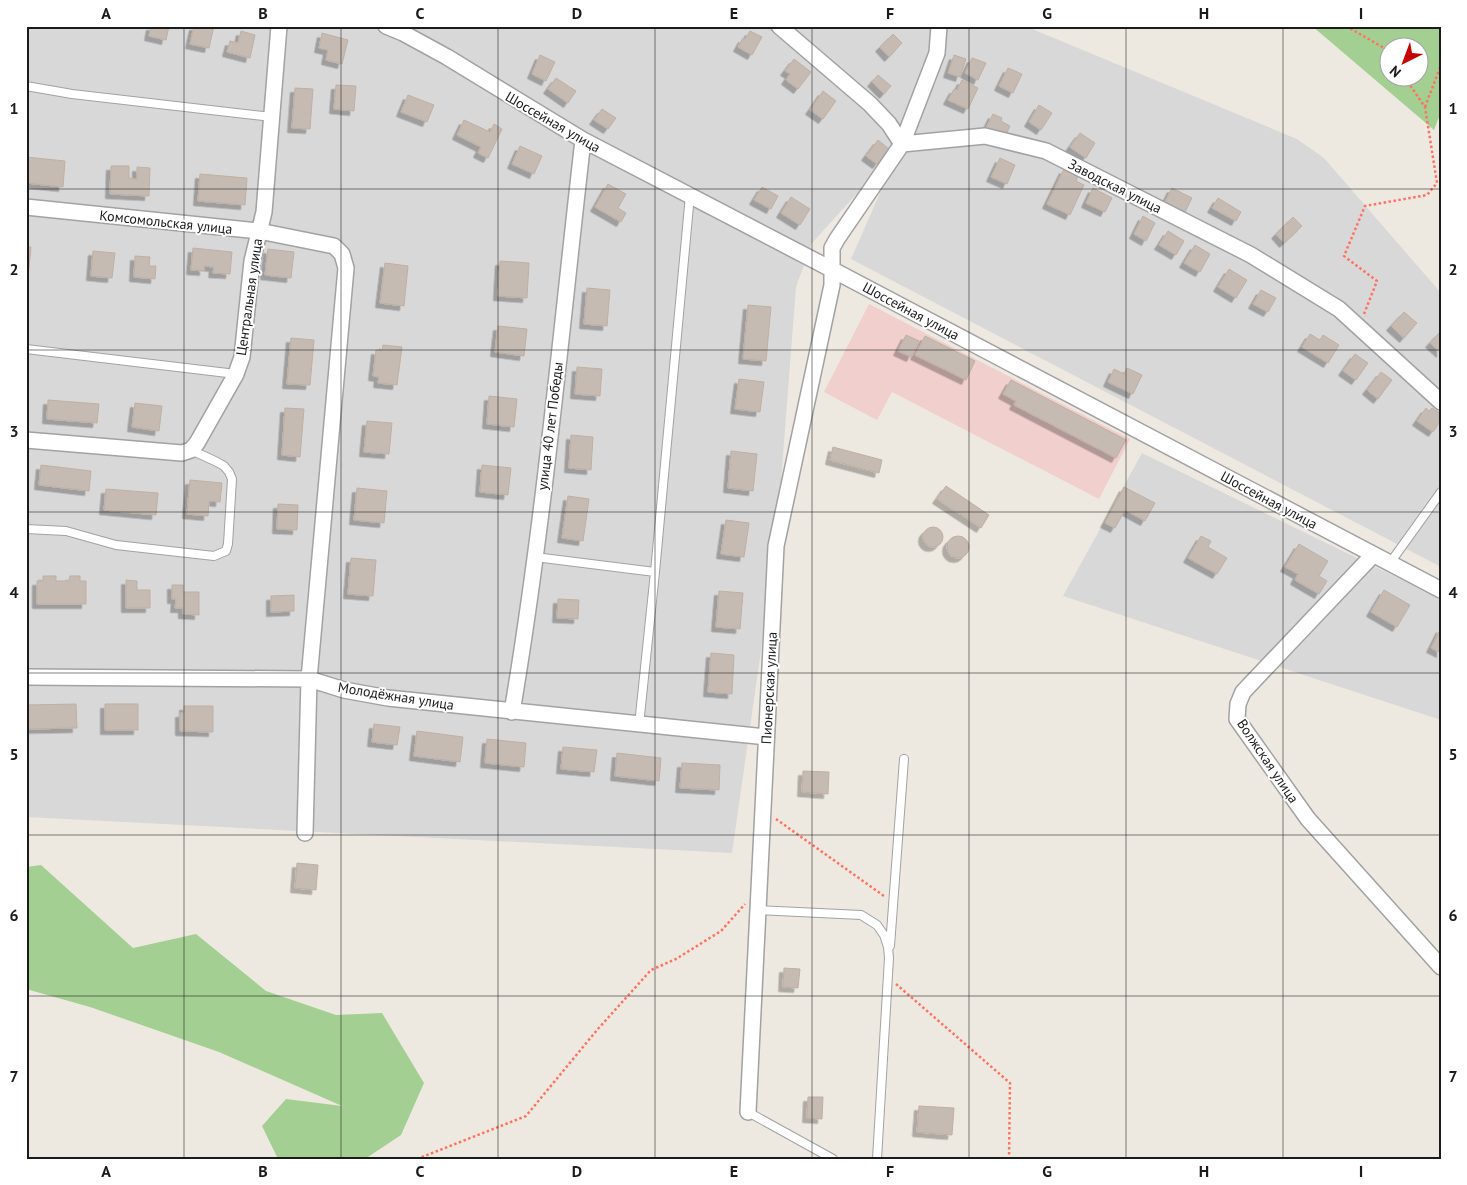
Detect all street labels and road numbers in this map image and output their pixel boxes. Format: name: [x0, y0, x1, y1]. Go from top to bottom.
street label: Шоссейная улица: [502, 87, 604, 157]
street label: Заводская улица: [1065, 155, 1165, 217]
street label: Комсомольская улица: [99, 206, 233, 238]
street label: Центральная улица: [232, 237, 266, 357]
street label: Шоссейная улица: [860, 278, 963, 344]
street label: улица 40 лет Победы: [533, 361, 567, 491]
street label: Шоссейная улица: [1218, 467, 1321, 533]
street label: Пионерская улица: [757, 631, 781, 745]
street label: Молодёжная улица: [337, 678, 455, 714]
street label: Волжская улица: [1233, 715, 1303, 807]

